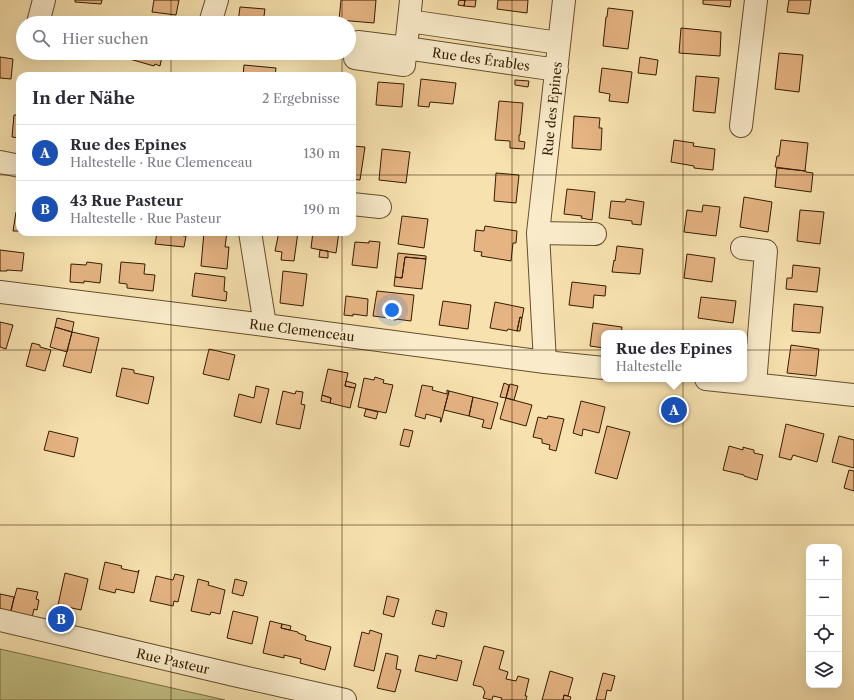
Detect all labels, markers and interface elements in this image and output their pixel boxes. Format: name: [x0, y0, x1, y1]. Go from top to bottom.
search box: [16, 16, 356, 60]
icon: search: [30, 27, 52, 49]
text: Hier suchen: [62, 29, 149, 48]
street label: Rue des Érables: [431, 44, 531, 74]
street label: Rue des Epines: [539, 61, 565, 157]
text: In der Nähe: [32, 88, 135, 108]
text: 2 Ergebnisse: [262, 90, 340, 106]
text: Rue des Epines: [70, 135, 186, 154]
text: A: [40, 145, 50, 161]
text: 130 m: [304, 145, 340, 161]
text: Haltestelle · Rue Clemenceau: [70, 154, 253, 170]
text: 43 Rue Pasteur: [70, 191, 183, 210]
text: B: [40, 201, 50, 217]
text: 190 m: [303, 201, 340, 217]
text: Haltestelle · Rue Pasteur: [70, 210, 221, 226]
your location: [382, 300, 402, 320]
street label: Rue Clemenceau: [248, 316, 356, 344]
popup: [601, 330, 747, 382]
text: Rue des Epines: [616, 339, 732, 358]
text: Haltestelle: [616, 358, 682, 374]
pin: A: [661, 395, 687, 425]
map controls: [806, 544, 842, 688]
button: +: [806, 544, 842, 580]
button: −: [806, 580, 842, 616]
pin: B: [48, 604, 74, 634]
button: locate: [806, 616, 842, 652]
street label: Rue Pasteur: [135, 645, 212, 677]
button: layers: [806, 652, 842, 688]

